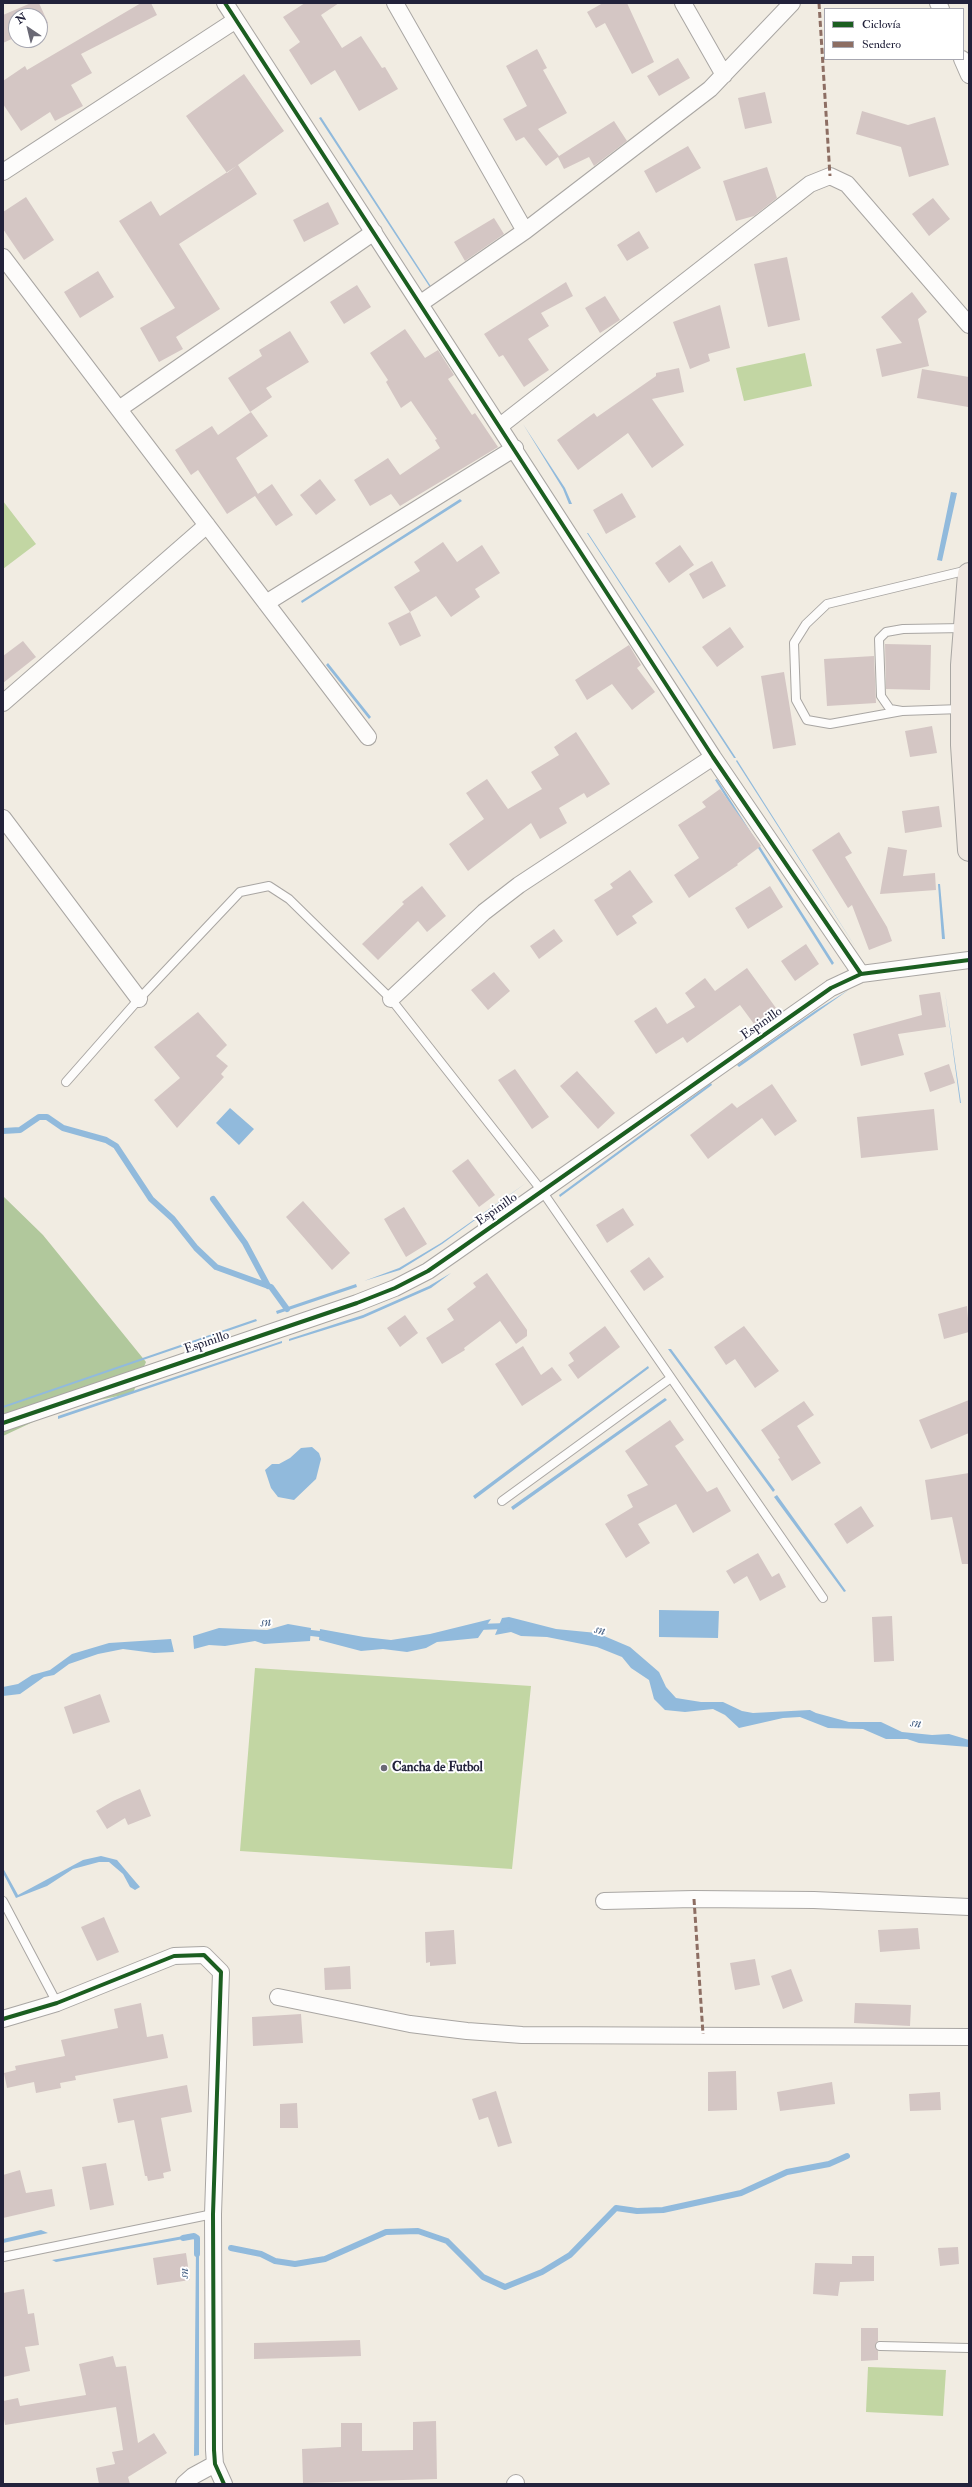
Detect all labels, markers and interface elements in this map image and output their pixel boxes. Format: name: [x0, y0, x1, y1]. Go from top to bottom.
north arrow: [8, 8, 48, 48]
legend: [824, 8, 964, 60]
text: N: [14, 10, 29, 27]
text: Ciclovía: [862, 17, 901, 32]
text: Sendero: [862, 37, 901, 52]
street label: Espinillo: [738, 1004, 786, 1044]
street label: Espinillo: [473, 1190, 521, 1230]
street label: Espinillo: [182, 1328, 232, 1358]
water label: sn: [260, 1614, 272, 1632]
water label: sn: [593, 1622, 607, 1640]
water label: sn: [910, 1715, 922, 1733]
place label: Cancha de Futbol: [392, 1760, 483, 1776]
marker: Cancha de Futbol: [379, 1763, 389, 1773]
water label: sn: [177, 2268, 193, 2278]

